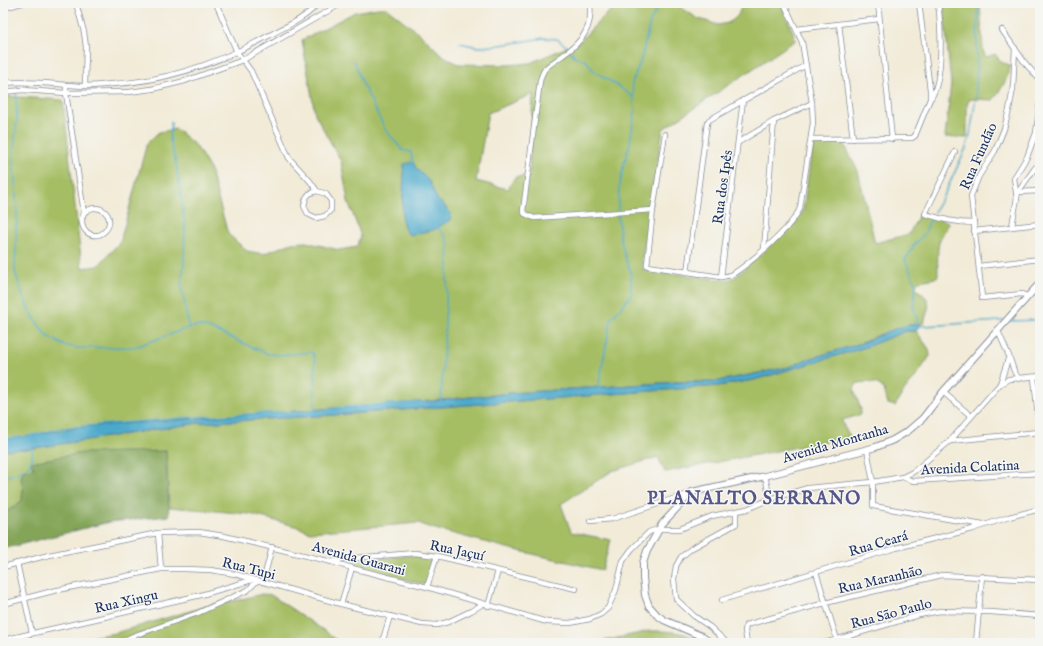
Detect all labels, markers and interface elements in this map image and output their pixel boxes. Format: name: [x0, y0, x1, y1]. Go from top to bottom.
street label: Rua Fundão: [956, 120, 1002, 193]
street label: Rua dos Ipês: [709, 149, 737, 225]
street label: Avenida Montanha: [779, 420, 891, 468]
street label: Avenida Colatina: [919, 456, 1021, 480]
district label: PLANALTO SERRANO: [647, 488, 861, 511]
street label: Rua Ceará: [847, 527, 911, 561]
street label: Rua Jaçuí: [428, 536, 487, 566]
street label: Avenida Guarani: [309, 538, 408, 580]
street label: Rua Tupi: [220, 554, 278, 584]
street label: Rua Maranhão: [836, 561, 925, 598]
street label: Rua Xingu: [93, 586, 160, 618]
street label: Rua São Paulo: [849, 594, 934, 633]

